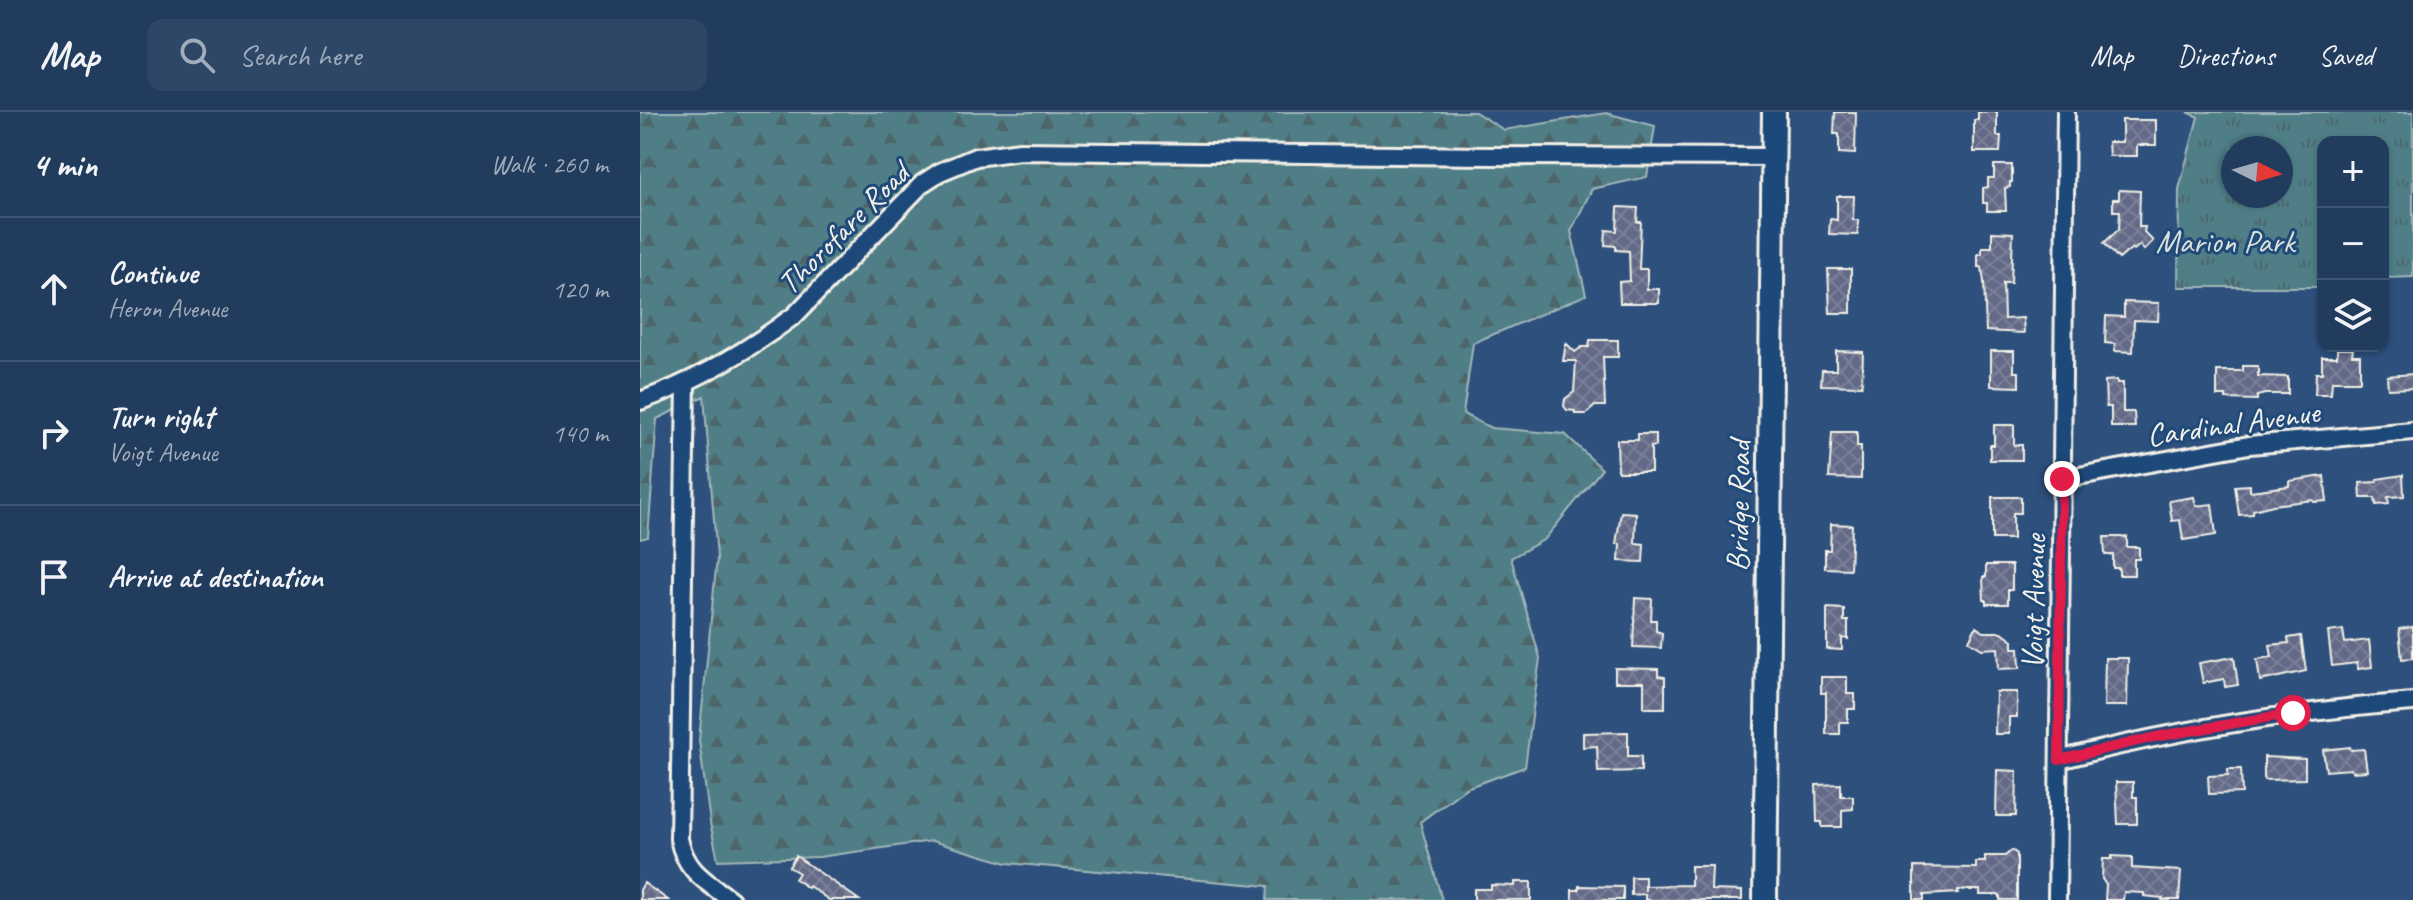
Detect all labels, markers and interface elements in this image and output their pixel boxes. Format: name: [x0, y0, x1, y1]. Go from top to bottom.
search box: [147, 19, 707, 91]
text: Map: [40, 32, 99, 79]
icon: search: [175, 33, 219, 77]
text: Search here: [239, 36, 361, 74]
text: Map: [2090, 38, 2133, 73]
text: Directions: [2177, 38, 2275, 73]
text: Saved: [2319, 38, 2373, 73]
north arrow: [2221, 136, 2293, 208]
map controls: [2317, 136, 2389, 352]
button: +: [2317, 136, 2389, 208]
text: 4 min: [32, 143, 97, 186]
text: Walk · 260 m: [491, 148, 608, 181]
street label: Thorofare Road: [769, 150, 922, 303]
button: −: [2317, 208, 2389, 280]
park label: Marion Park: [2156, 221, 2297, 262]
text: Continue: [108, 254, 198, 292]
icon: ahead: [32, 267, 76, 311]
text: 120 m: [552, 273, 608, 306]
button: layers: [2317, 280, 2389, 352]
text: Heron Avenue: [108, 292, 227, 325]
street label: Cardinal Avenue: [2144, 391, 2324, 456]
text: Turn right: [108, 398, 213, 436]
icon: right: [32, 411, 76, 455]
text: 140 m: [552, 417, 608, 450]
text: Voigt Avenue: [108, 436, 218, 469]
street label: Bridge Road: [1717, 436, 1760, 572]
route end: [2044, 461, 2080, 497]
street label: Voigt Avenue: [2012, 532, 2055, 670]
icon: arrive: [32, 555, 76, 599]
text: Arrive at destination: [108, 558, 323, 596]
route start: [2275, 695, 2311, 731]

